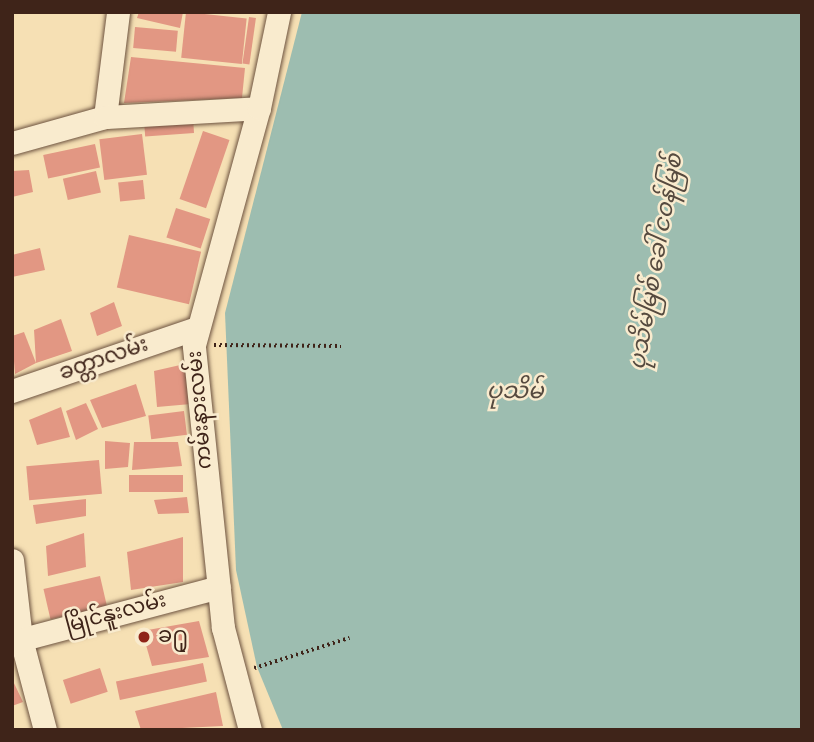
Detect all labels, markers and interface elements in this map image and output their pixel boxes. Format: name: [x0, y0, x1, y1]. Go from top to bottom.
water label: ပုသိမ်မြစ် ခေါ် ငဝန်မြစ်: [624, 152, 690, 372]
street label: ခတ္တာလမ်း: [56, 333, 152, 387]
street label: ကမ်းနားလမ်း: [183, 350, 219, 470]
water label: ပုသိမ်: [486, 378, 544, 406]
street label: မြိုင်နူးလမ်း: [63, 588, 169, 640]
place label: ခ႐ု: [158, 624, 188, 650]
marker: ခ႐ု: [136, 629, 152, 645]

